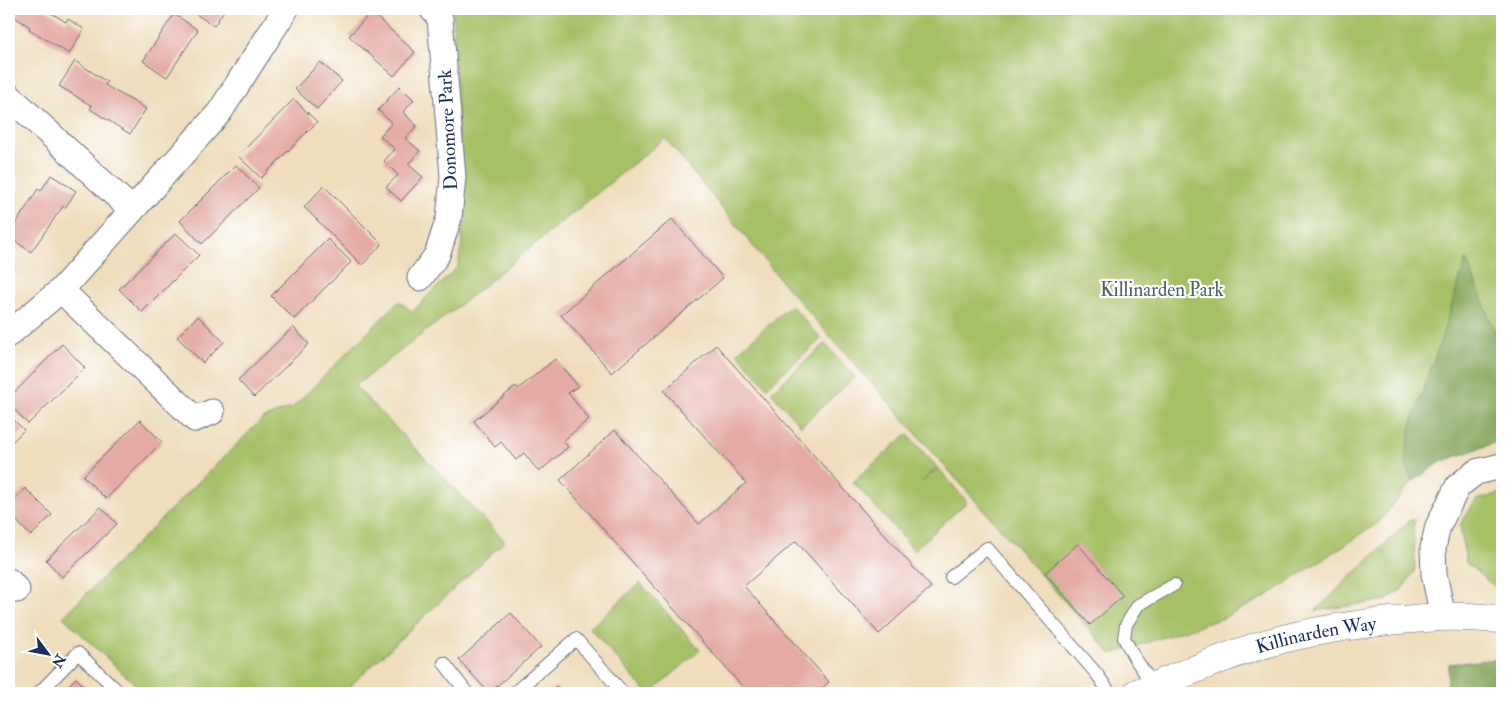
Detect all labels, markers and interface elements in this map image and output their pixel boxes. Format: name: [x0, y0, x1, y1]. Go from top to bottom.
street label: Donomore Park: [433, 69, 463, 191]
park label: Killinarden Park: [1100, 278, 1224, 302]
street label: Killinarden Way: [1253, 611, 1378, 659]
north arrow: [22, 630, 72, 680]
text: N: [48, 650, 70, 671]

